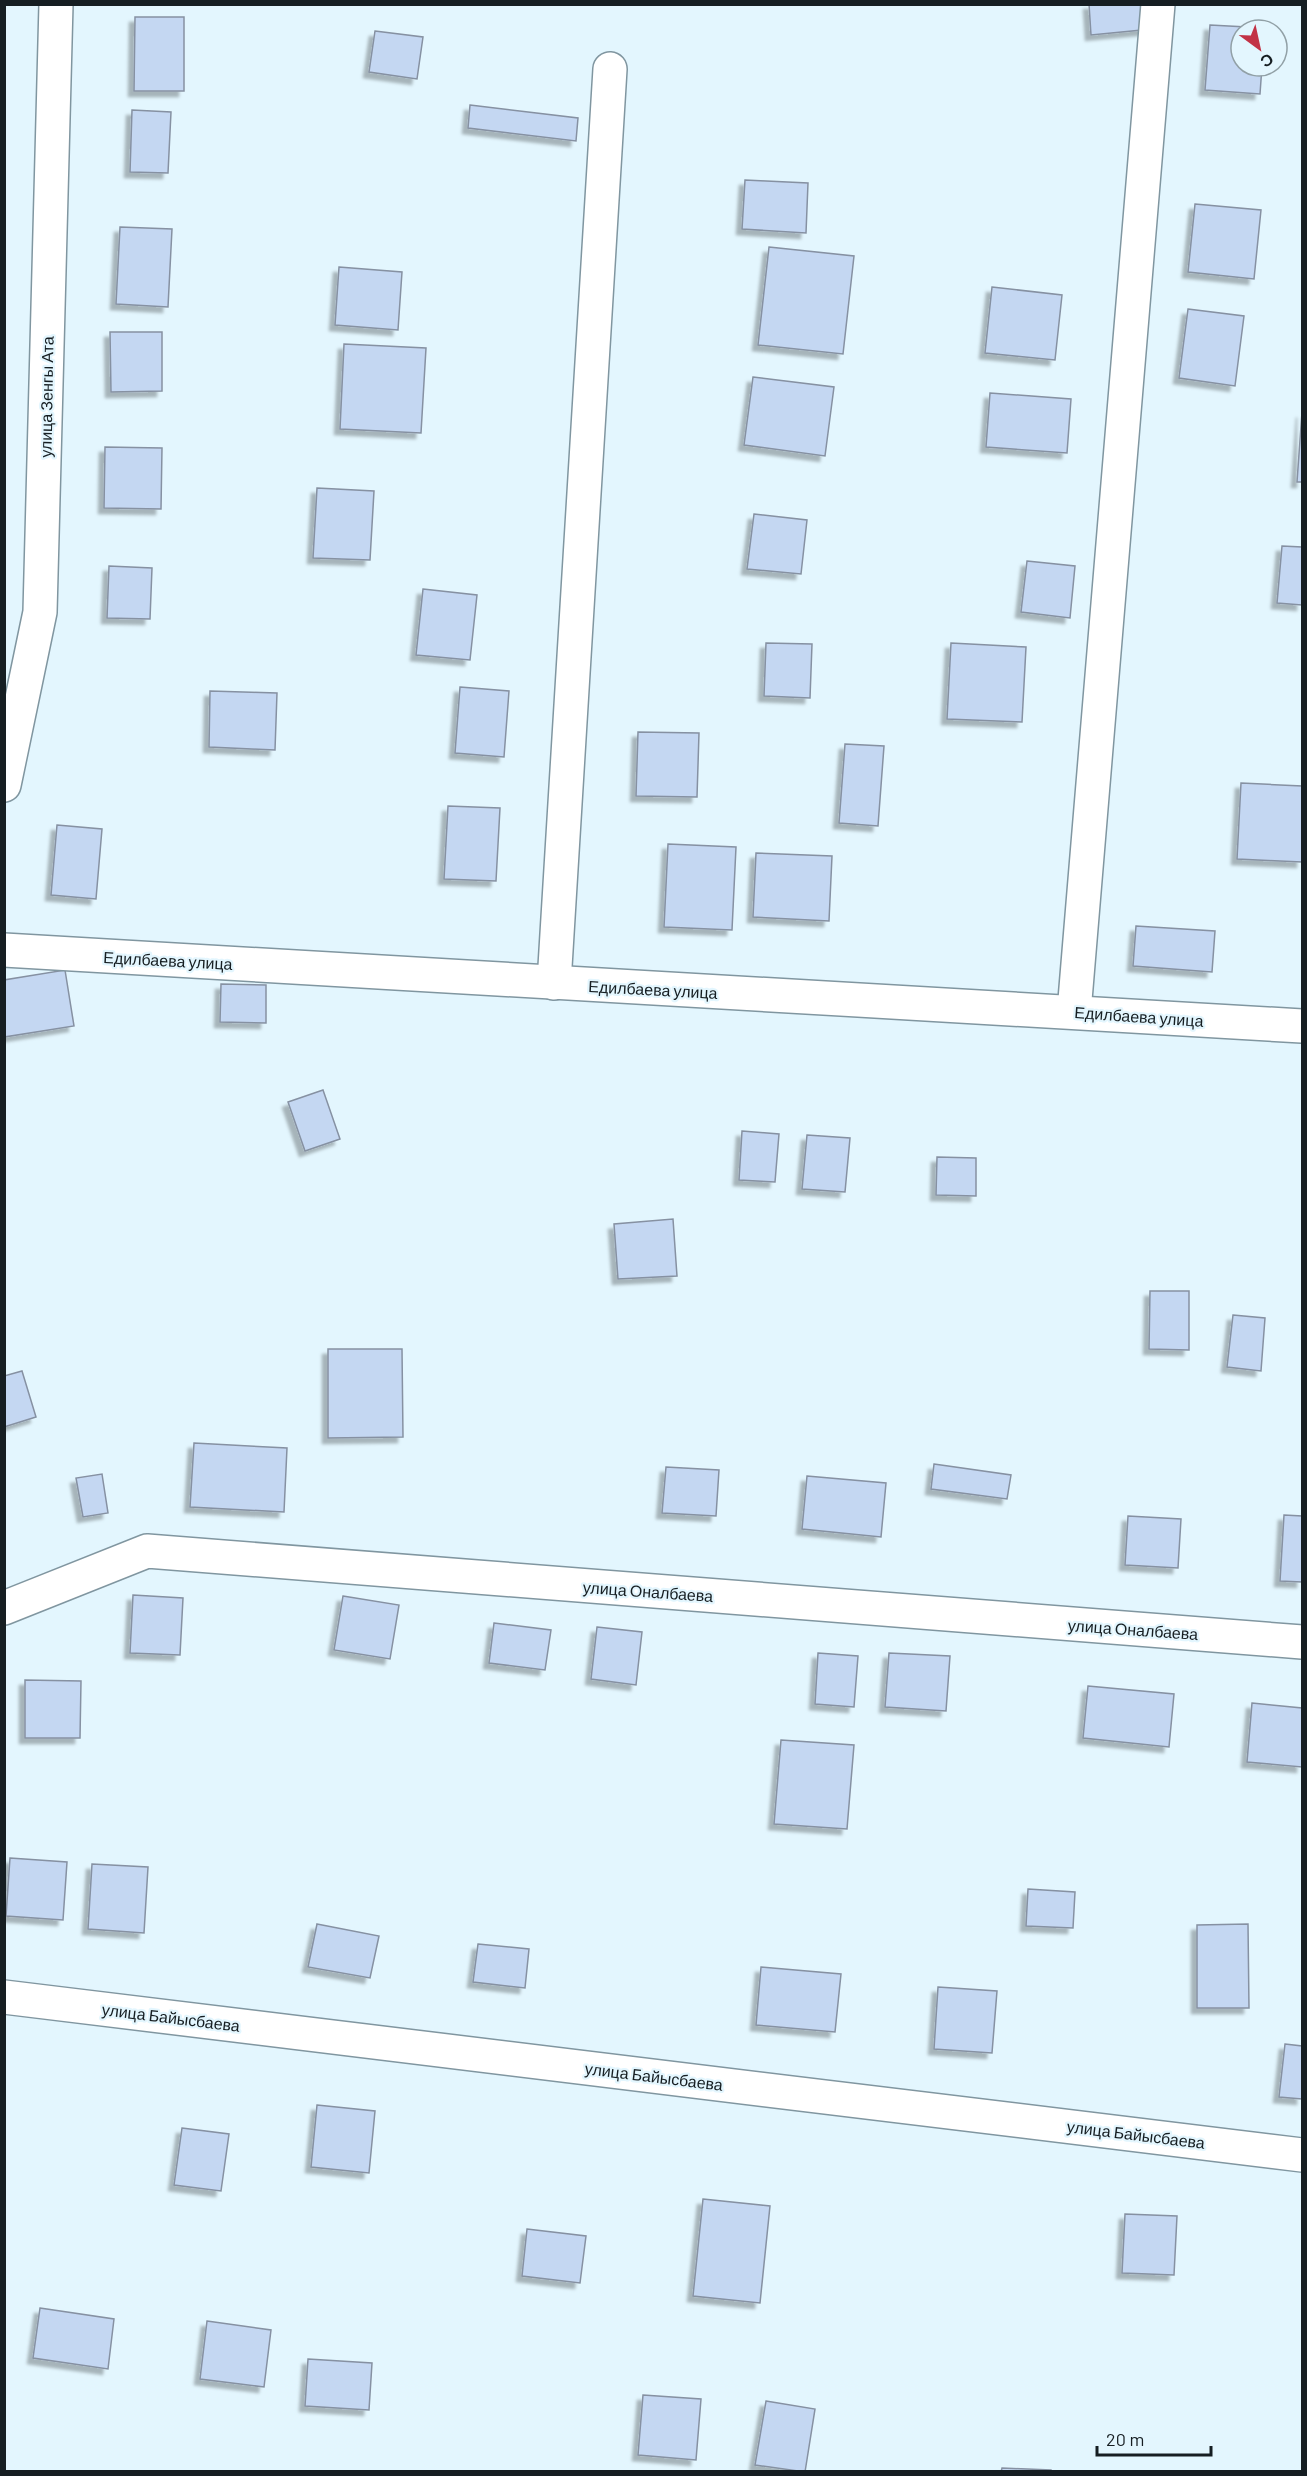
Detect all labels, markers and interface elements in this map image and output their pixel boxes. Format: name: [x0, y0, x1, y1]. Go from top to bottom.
north arrow: [1229, 18, 1289, 78]
text: С: [1257, 50, 1277, 72]
street label: улица Зенгы Ата: [35, 336, 57, 458]
street label: Едилбаева улица: [103, 947, 233, 973]
street label: Едилбаева улица: [588, 976, 718, 1002]
street label: Едилбаева улица: [1074, 1002, 1204, 1030]
street label: улица Оналбаева: [582, 1577, 714, 1605]
street label: улица Оналбаева: [1067, 1615, 1199, 1643]
street label: улица Байысбаева: [101, 1999, 241, 2035]
street label: улица Байысбаева: [584, 2058, 724, 2094]
street label: улица Байысбаева: [1066, 2116, 1206, 2152]
scale bar: [1097, 2419, 1211, 2457]
text: 20 m: [1106, 2428, 1144, 2450]

